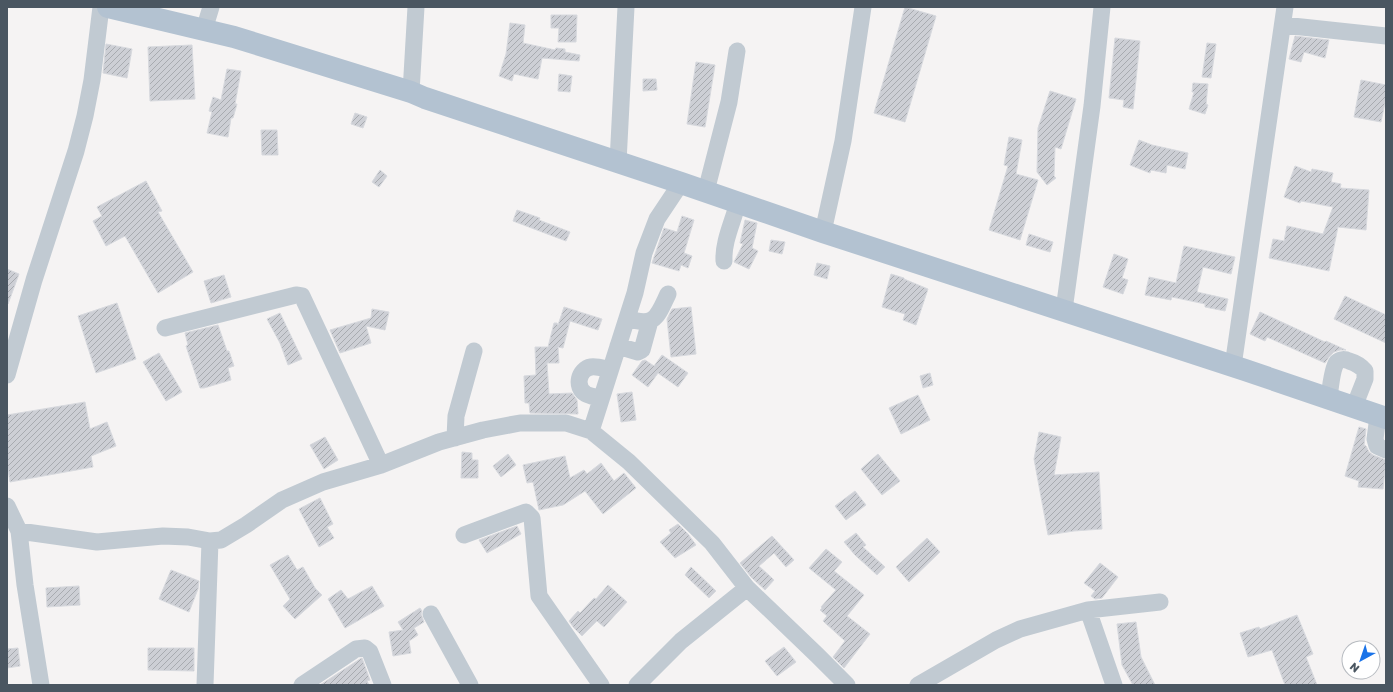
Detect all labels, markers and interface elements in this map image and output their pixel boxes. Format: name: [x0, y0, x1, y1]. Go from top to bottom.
north arrow: [1341, 640, 1381, 680]
text: N: [1347, 660, 1362, 676]

